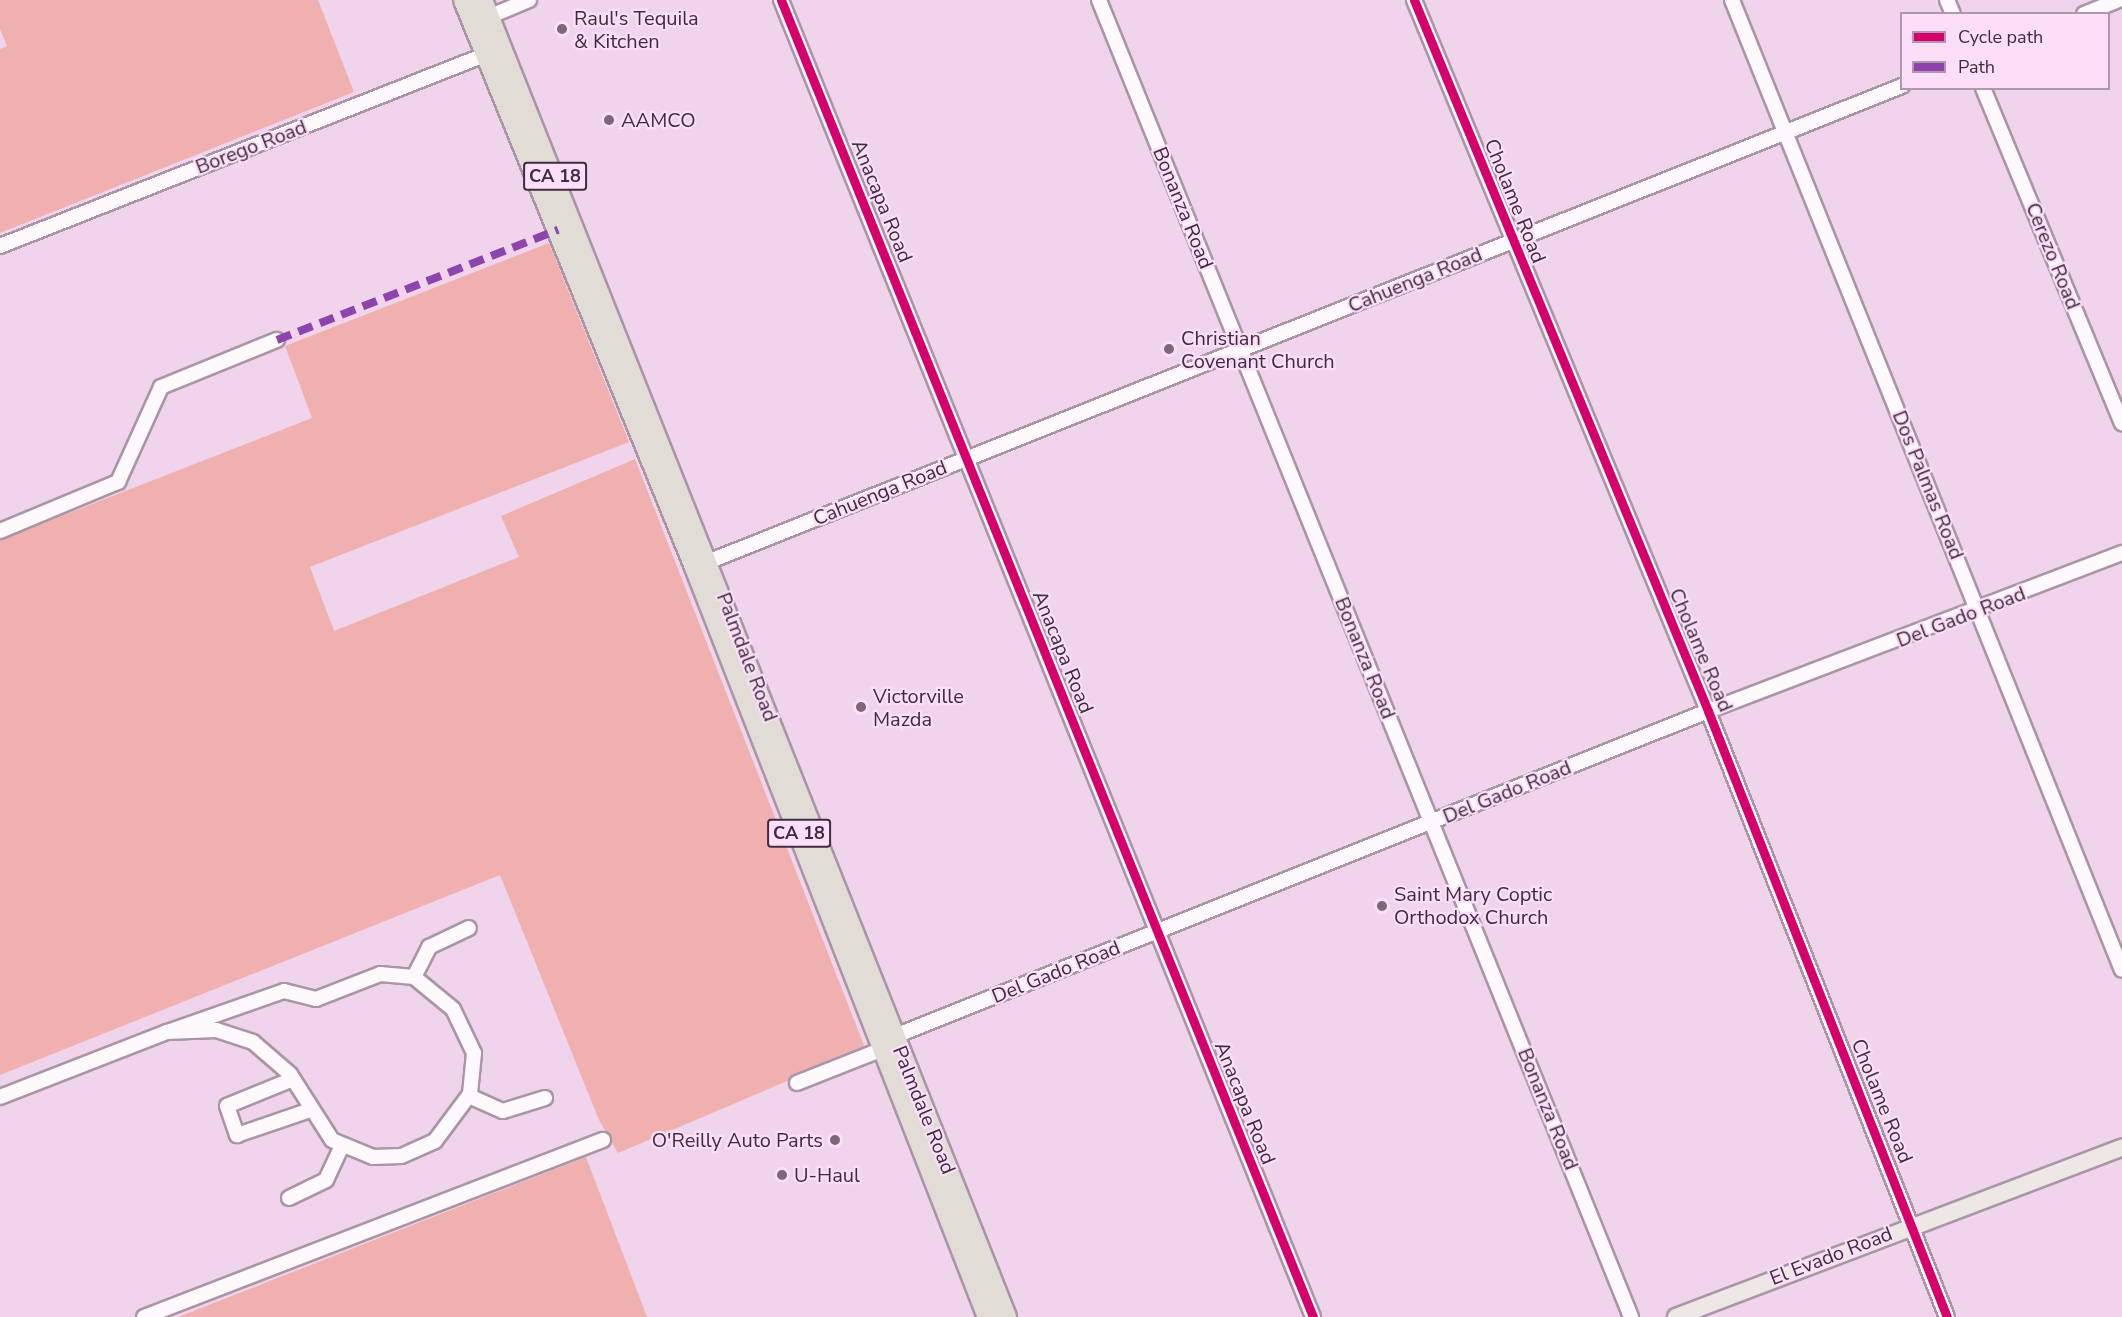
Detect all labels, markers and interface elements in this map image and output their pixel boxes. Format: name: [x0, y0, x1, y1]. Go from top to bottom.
place label: Raul's Tequila & Kitchen: [574, 6, 699, 53]
legend: [1900, 12, 2110, 90]
marker: Raul's Tequila & Kitchen: [555, 22, 569, 36]
text: Cycle path: [1958, 25, 2043, 49]
text: Path: [1958, 55, 1995, 79]
place label: AAMCO: [621, 108, 696, 132]
marker: AAMCO: [602, 113, 616, 127]
street label: Borego Road: [192, 115, 310, 179]
street label: Cholame Road: [1479, 135, 1551, 267]
street label: Anacapa Road: [846, 136, 918, 266]
street label: Bonanza Road: [1148, 144, 1218, 272]
road number: CA 18: [522, 161, 588, 191]
street label: Cerezo Road: [2021, 199, 2085, 313]
street label: Cahuenga Road: [1345, 242, 1485, 318]
place label: Christian Covenant Church: [1181, 326, 1335, 373]
marker: Christian Covenant Church: [1162, 342, 1176, 356]
street label: Dos Palmas Road: [1887, 407, 1969, 563]
street label: Cahuenga Road: [810, 455, 950, 531]
street label: Del Gado Road: [1893, 581, 2029, 653]
street label: Cholame Road: [1664, 585, 1738, 715]
street label: Anacapa Road: [1027, 587, 1099, 717]
street label: Palmdale Road: [711, 589, 783, 725]
street label: Bonanza Road: [1330, 594, 1400, 722]
place label: Victorville Mazda: [873, 684, 964, 731]
marker: Victorville Mazda: [854, 700, 868, 714]
street label: Del Gado Road: [1439, 755, 1575, 829]
road number: CA 18: [766, 818, 832, 848]
place label: Saint Mary Coptic Orthodox Church: [1394, 882, 1552, 929]
marker: Saint Mary Coptic Orthodox Church: [1375, 899, 1389, 913]
street label: Del Gado Road: [988, 935, 1124, 1009]
street label: Cholame Road: [1846, 1035, 1918, 1167]
street label: Anacapa Road: [1209, 1038, 1281, 1168]
street label: Palmdale Road: [887, 1042, 961, 1178]
street label: Bonanza Road: [1513, 1045, 1583, 1173]
place label: O'Reilly Auto Parts: [652, 1128, 823, 1152]
marker: O'Reilly Auto Parts: [828, 1133, 842, 1147]
place label: U-Haul: [794, 1163, 860, 1187]
marker: U-Haul: [775, 1168, 789, 1182]
street label: El Evado Road: [1766, 1222, 1896, 1290]

